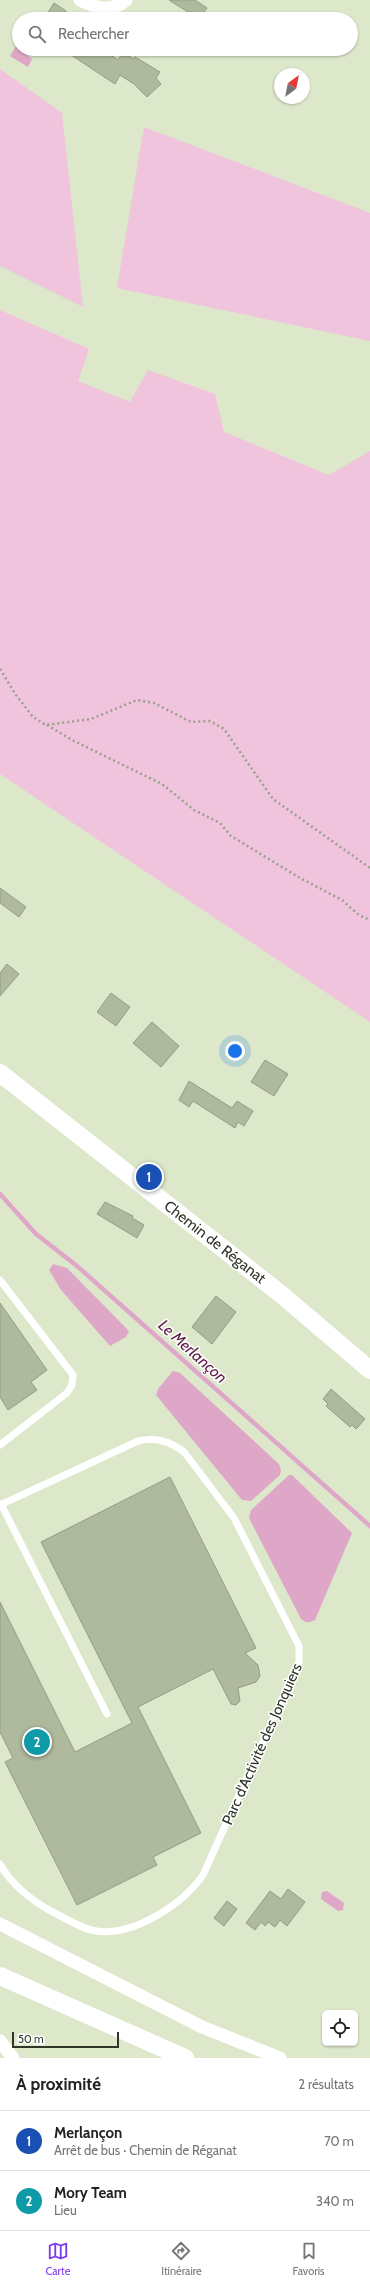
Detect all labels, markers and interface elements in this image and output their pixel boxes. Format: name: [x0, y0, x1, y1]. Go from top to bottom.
search box: [12, 12, 358, 56]
icon: search: [26, 23, 48, 45]
text: Rechercher: [58, 25, 129, 43]
north arrow: [274, 68, 310, 104]
your location: [225, 1041, 245, 1061]
pin: 1: [136, 1162, 162, 1192]
street label: Chemin de Réganat: [161, 1197, 269, 1287]
water label: Le Merlançon: [155, 1316, 231, 1387]
street label: Parc d'Activité des Jonquiers: [218, 1660, 306, 1828]
pin: 2: [24, 1727, 50, 1757]
map controls: [322, 2010, 358, 2046]
button: locate: [322, 2010, 358, 2046]
scale bar: [12, 2030, 119, 2049]
text: 50 m: [18, 2032, 44, 2046]
text: À proximité: [16, 2074, 101, 2094]
text: 2 résultats: [298, 2076, 354, 2092]
text: Merlançon: [54, 2124, 122, 2142]
text: 1: [27, 2133, 31, 2149]
text: 70 m: [324, 2133, 354, 2149]
text: Arrêt de bus · Chemin de Réganat: [54, 2142, 237, 2158]
text: Mory Team: [54, 2184, 127, 2202]
text: 2: [26, 2193, 32, 2209]
text: 340 m: [316, 2193, 354, 2209]
text: Lieu: [54, 2202, 77, 2218]
tab: Carte: [45, 2240, 70, 2278]
tab: Itinéraire: [161, 2240, 202, 2278]
tab: Favoris: [293, 2240, 325, 2278]

